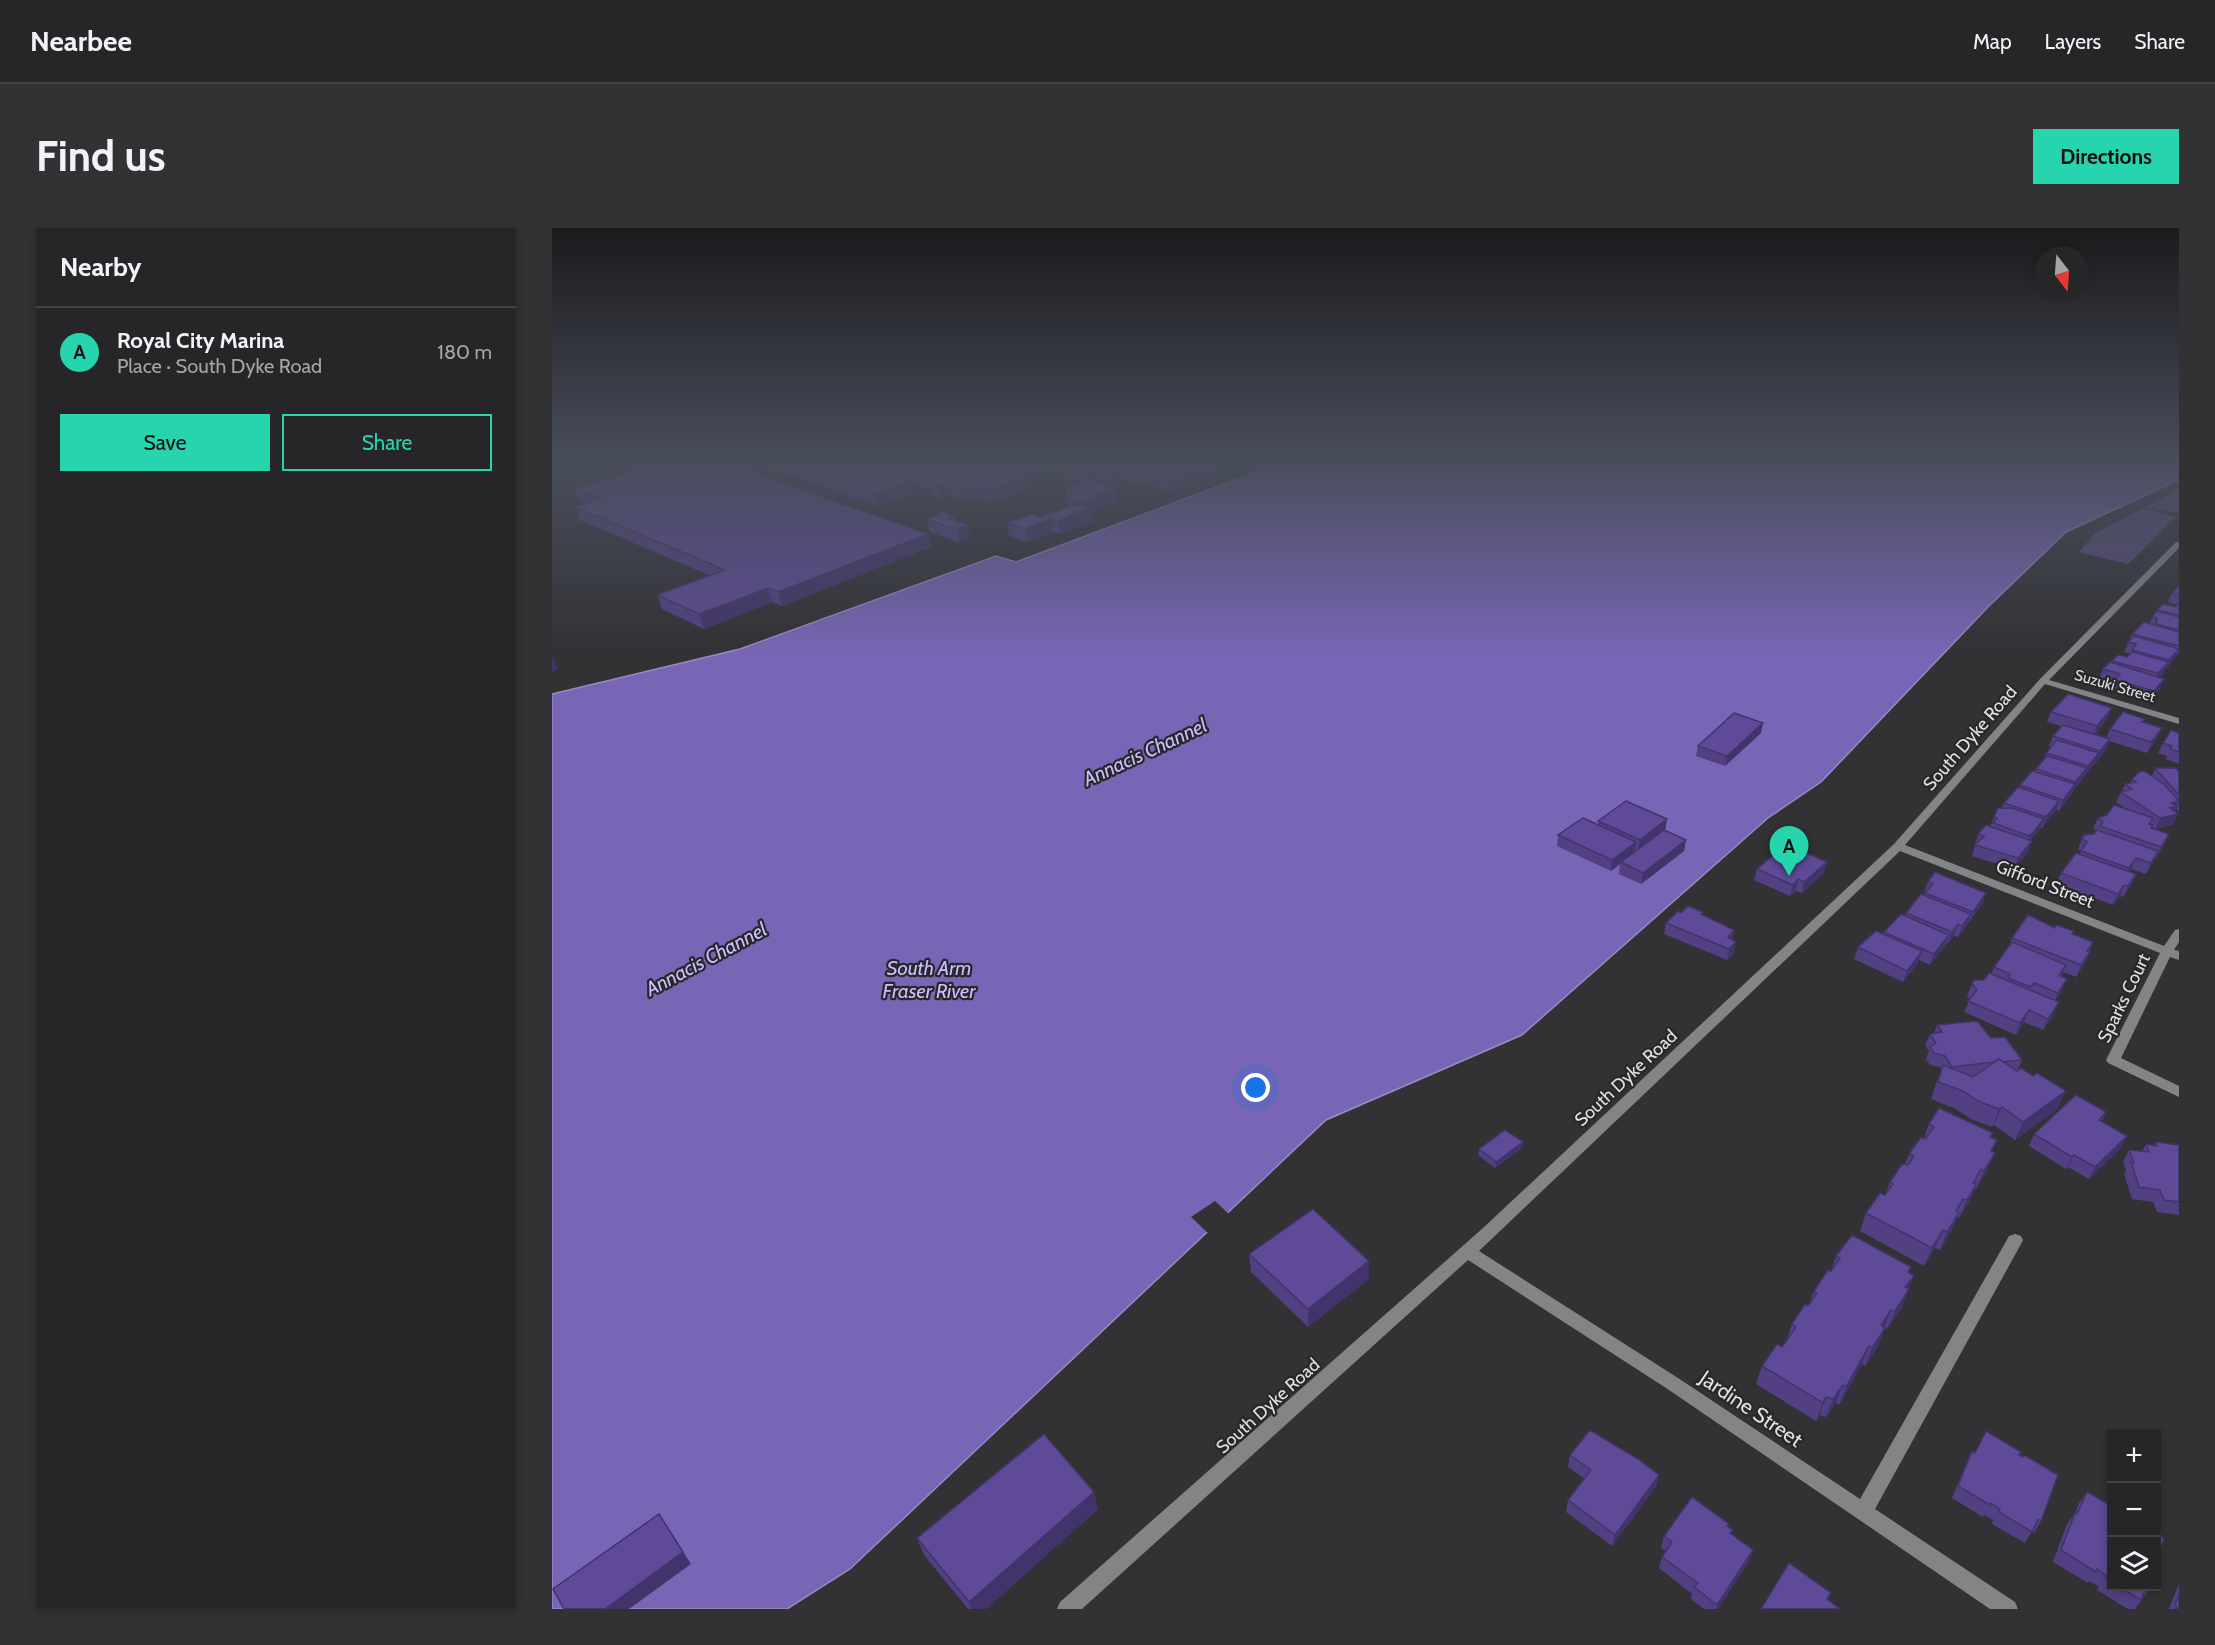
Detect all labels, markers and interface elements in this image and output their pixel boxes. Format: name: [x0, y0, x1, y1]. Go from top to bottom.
text: Nearbee: [30, 24, 132, 58]
text: Map: [1973, 29, 2012, 54]
text: Layers: [2045, 29, 2101, 54]
text: Share: [2134, 29, 2185, 54]
button: Directions: [2033, 129, 2179, 184]
text: Find us: [36, 130, 165, 182]
north arrow: [2035, 246, 2089, 300]
text: Nearby: [60, 251, 141, 283]
text: Royal City Marina: [117, 327, 284, 354]
text: A: [73, 340, 86, 364]
text: 180 m: [437, 340, 492, 364]
text: Place · South Dyke Road: [117, 354, 322, 378]
button: Save: [60, 414, 270, 471]
button: Share: [282, 414, 492, 471]
street label: Suzuki Street: [2072, 666, 2158, 706]
street label: South Dyke Road: [1918, 681, 2022, 795]
water label: Annacis Channel: [1078, 713, 1211, 792]
pin: A: [1770, 826, 1808, 876]
street label: Gifford Street: [1993, 855, 2097, 913]
water label: Annacis Channel: [640, 917, 771, 1001]
street label: Sparks Court: [2093, 950, 2155, 1046]
water label: South Arm Fraser River: [883, 956, 976, 1003]
street label: South Dyke Road: [1570, 1025, 1682, 1131]
your location: [1241, 1073, 1270, 1102]
street label: South Dyke Road: [1212, 1354, 1324, 1458]
street label: Jardine Street: [1694, 1364, 1808, 1452]
map controls: [2107, 1429, 2161, 1591]
button: +: [2107, 1429, 2161, 1483]
button: −: [2107, 1483, 2161, 1537]
button: layers: [2107, 1537, 2161, 1591]

